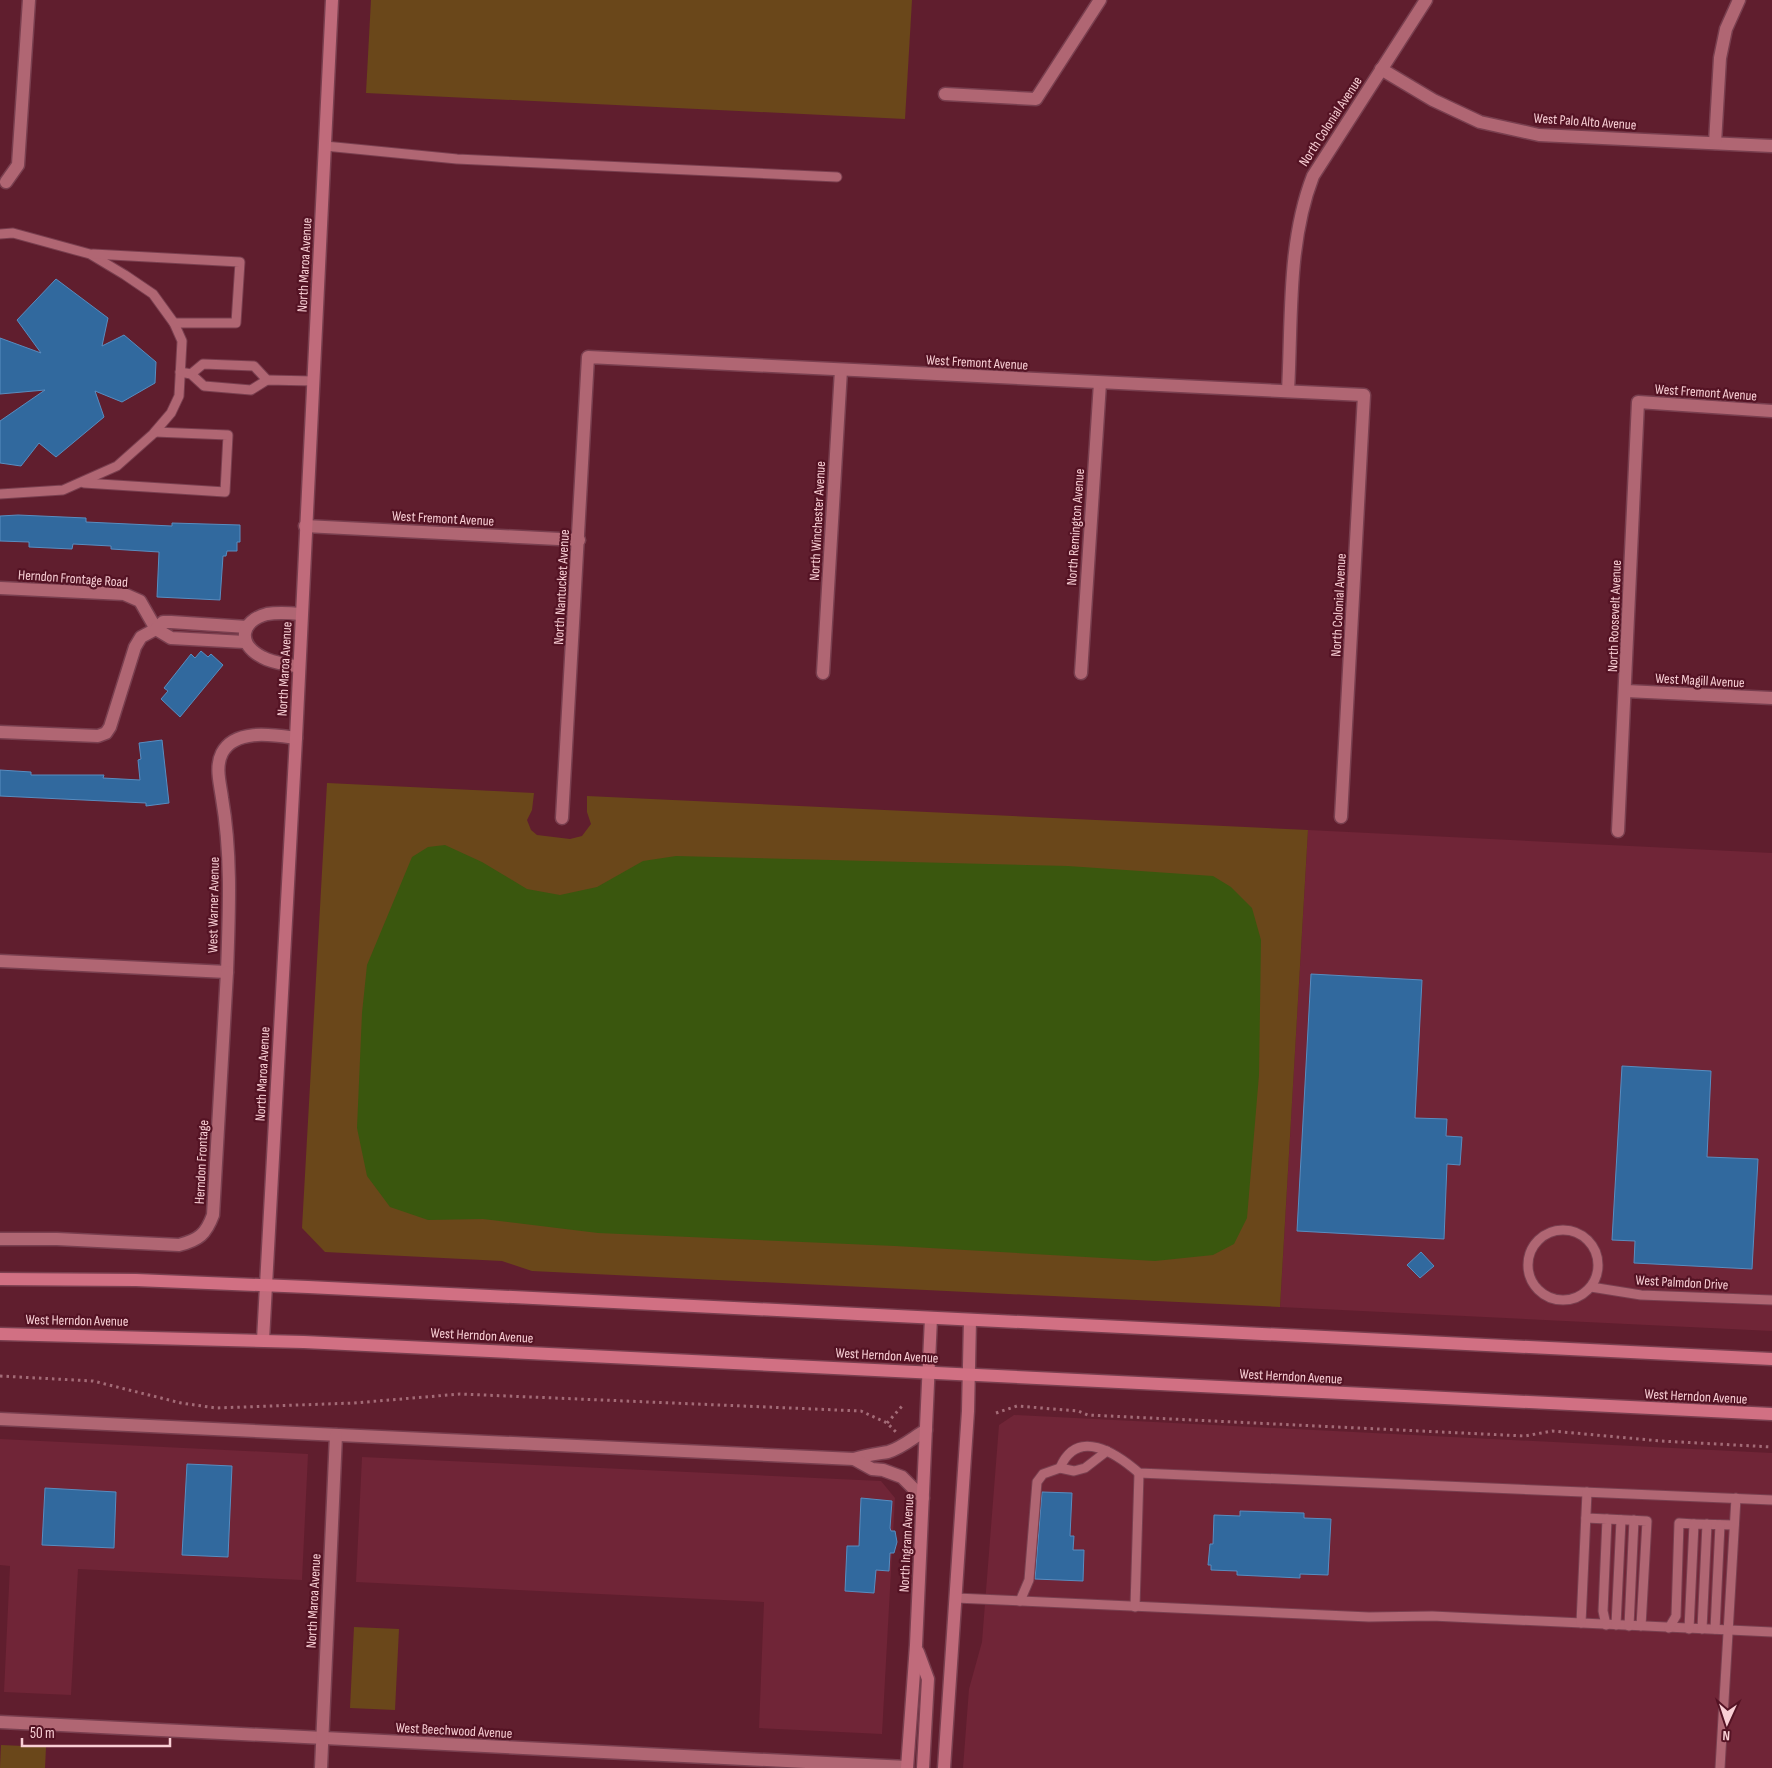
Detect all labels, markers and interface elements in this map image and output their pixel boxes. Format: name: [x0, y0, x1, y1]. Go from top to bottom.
street label: North Colonial Avenue: [1295, 73, 1366, 169]
street label: West Palo Alto Avenue: [1533, 109, 1637, 134]
street label: North Maroa Avenue: [294, 217, 315, 313]
street label: West Fremont Avenue: [925, 351, 1029, 374]
street label: West Fremont Avenue: [1654, 380, 1758, 405]
street label: North Winchester Avenue: [806, 461, 829, 581]
street label: North Remington Avenue: [1063, 468, 1088, 586]
street label: West Fremont Avenue: [391, 507, 495, 530]
street label: North Nantucket Avenue: [550, 529, 573, 645]
street label: North Colonial Avenue: [1327, 553, 1350, 657]
street label: North Roosevelt Avenue: [1604, 560, 1625, 672]
street label: Herndon Frontage Road: [18, 566, 129, 591]
street label: North Maroa Avenue: [274, 621, 295, 717]
street label: West Magill Avenue: [1655, 670, 1745, 691]
street label: West Warner Avenue: [204, 857, 223, 953]
street label: North Maroa Avenue: [252, 1026, 273, 1122]
street label: Herndon Frontage: [191, 1119, 212, 1205]
street label: West Palmdon Drive: [1635, 1272, 1729, 1293]
street label: West Herndon Avenue: [25, 1311, 129, 1330]
street label: West Herndon Avenue: [430, 1324, 534, 1347]
street label: West Herndon Avenue: [835, 1344, 939, 1367]
street label: West Herndon Avenue: [1239, 1365, 1343, 1388]
street label: West Herndon Avenue: [1644, 1385, 1748, 1408]
street label: North Ingram Avenue: [895, 1493, 918, 1593]
street label: North Maroa Avenue: [303, 1553, 324, 1649]
north arrow: [1702, 1698, 1752, 1748]
scale bar: [22, 1716, 170, 1748]
street label: West Beechwood Avenue: [395, 1719, 513, 1742]
text: 50 m: [30, 1724, 55, 1743]
text: N: [1722, 1727, 1731, 1744]

